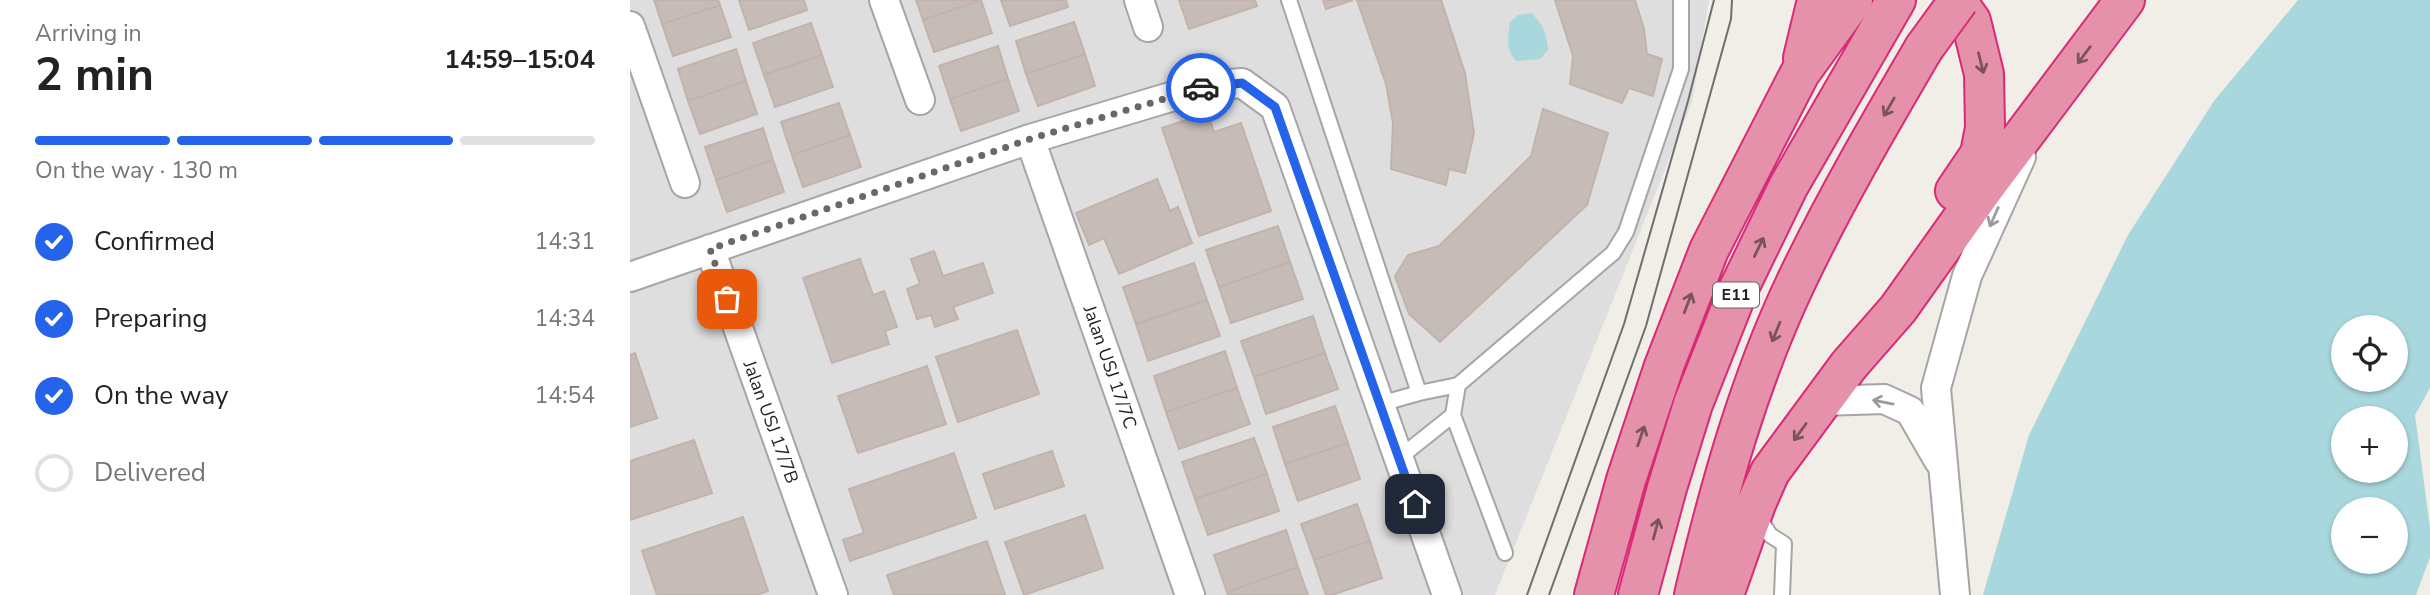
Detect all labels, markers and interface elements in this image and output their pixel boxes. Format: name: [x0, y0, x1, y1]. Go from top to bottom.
text: Arriving in: [35, 18, 142, 49]
text: 14:59–15:04: [444, 42, 595, 77]
text: 2 min: [35, 43, 154, 106]
one-way arrow: [2076, 45, 2091, 63]
one-way arrow: [1975, 51, 1988, 74]
courier: [1166, 53, 1236, 123]
icon: car: [1182, 69, 1220, 107]
one-way arrow: [1882, 97, 1896, 117]
text: On the way · 130 m: [35, 155, 238, 186]
one-way arrow: [1987, 206, 2000, 227]
icon: check: [35, 223, 73, 261]
text: Confirmed: [94, 224, 215, 259]
text: 14:31: [535, 226, 595, 257]
one-way arrow: [1752, 237, 1766, 258]
pin: [697, 269, 757, 329]
icon: bag: [708, 280, 746, 318]
road number: E11: [1713, 282, 1759, 308]
one-way arrow: [1683, 292, 1696, 314]
icon: check: [35, 300, 73, 338]
text: Preparing: [94, 301, 207, 336]
street label: Jalan USJ 17/7C: [1077, 301, 1142, 432]
text: 14:34: [535, 303, 595, 334]
map controls: [2331, 315, 2408, 574]
button: locate: [2331, 315, 2408, 392]
one-way arrow: [1768, 321, 1781, 342]
street label: Jalan USJ 17/7B: [737, 356, 804, 487]
icon: check: [35, 377, 73, 415]
text: On the way: [94, 378, 228, 413]
text: 14:54: [535, 380, 595, 411]
one-way arrow: [1873, 395, 1895, 408]
button: +: [2331, 406, 2408, 483]
one-way arrow: [1792, 422, 1807, 441]
one-way arrow: [1636, 425, 1648, 447]
text: Delivered: [94, 455, 206, 490]
pin: [1385, 474, 1445, 534]
icon: home: [1396, 485, 1434, 523]
button: −: [2331, 497, 2408, 574]
one-way arrow: [1650, 518, 1663, 540]

